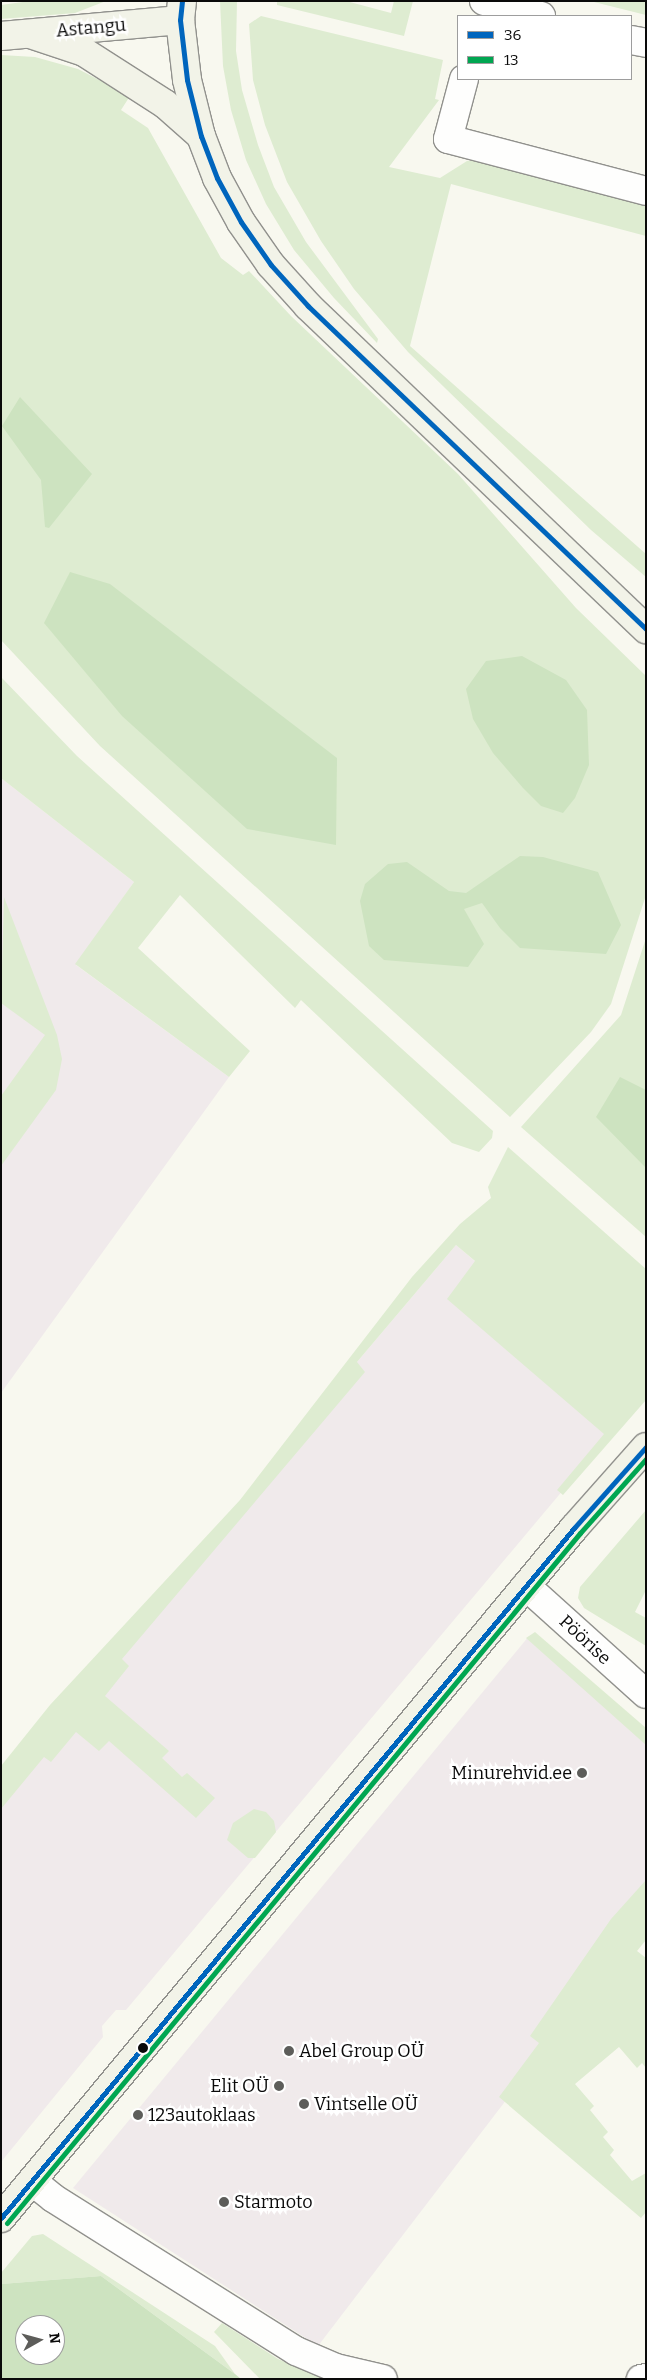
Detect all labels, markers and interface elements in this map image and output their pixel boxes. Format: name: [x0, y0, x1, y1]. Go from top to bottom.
street label: Astangu: [55, 14, 127, 42]
legend: [457, 15, 632, 80]
text: 36: [504, 26, 521, 44]
text: 13: [504, 51, 519, 69]
street label: Pöörise: [555, 1611, 615, 1669]
place label: Minurehvid.ee: [451, 1762, 572, 1784]
marker: Minurehvid.ee: [576, 1767, 588, 1779]
place label: Abel Group OÜ: [299, 2040, 424, 2062]
unlabelled marker: [138, 2043, 148, 2053]
marker: Abel Group OÜ: [283, 2045, 295, 2057]
place label: Elit OÜ: [210, 2075, 269, 2097]
marker: Elit OÜ: [273, 2080, 285, 2092]
place label: Vintselle OÜ: [314, 2093, 418, 2115]
marker: Vintselle OÜ: [298, 2098, 310, 2110]
place label: 123autoklaas: [148, 2104, 256, 2126]
marker: 123autoklaas: [132, 2109, 144, 2121]
place label: Starmoto: [234, 2191, 313, 2213]
marker: Starmoto: [218, 2196, 230, 2208]
north arrow: [15, 2315, 65, 2365]
text: N: [45, 2332, 63, 2345]

